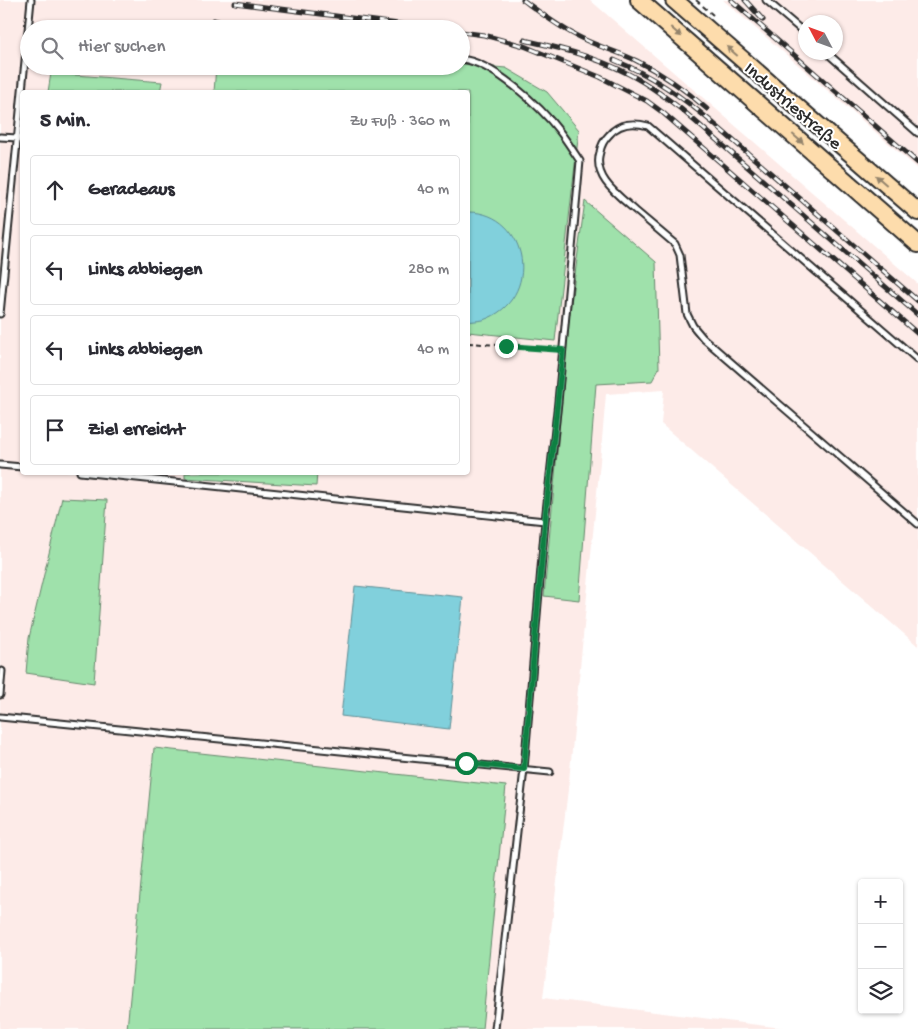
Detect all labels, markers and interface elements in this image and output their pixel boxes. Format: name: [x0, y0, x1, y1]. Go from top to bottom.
north arrow: [798, 15, 843, 60]
search box: [20, 20, 470, 75]
one-way arrow: [669, 26, 681, 38]
icon: search: [38, 34, 66, 62]
text: Hier suchen: [78, 36, 165, 59]
one-way arrow: [727, 45, 739, 57]
street label: Industriestraße: [738, 58, 846, 156]
text: 5 Min.: [40, 110, 92, 135]
text: Zu Fuß · 360 m: [350, 113, 450, 132]
one-way arrow: [792, 133, 804, 144]
one-way arrow: [875, 175, 888, 186]
icon: ahead: [41, 176, 69, 204]
text: Geradeaus: [88, 179, 174, 202]
text: 40 m: [417, 181, 449, 200]
icon: left: [41, 256, 69, 284]
text: Links abbiegen: [88, 259, 202, 282]
text: 280 m: [408, 261, 449, 280]
route end: [495, 335, 518, 358]
icon: left: [41, 336, 69, 364]
text: Links abbiegen: [88, 339, 202, 362]
text: 40 m: [417, 341, 449, 360]
icon: arrive: [41, 416, 69, 444]
text: Ziel erreicht: [88, 419, 185, 442]
route start: [455, 752, 478, 775]
map controls: [858, 879, 903, 1014]
button: +: [858, 879, 903, 924]
button: −: [858, 924, 903, 969]
button: layers: [858, 969, 903, 1014]

